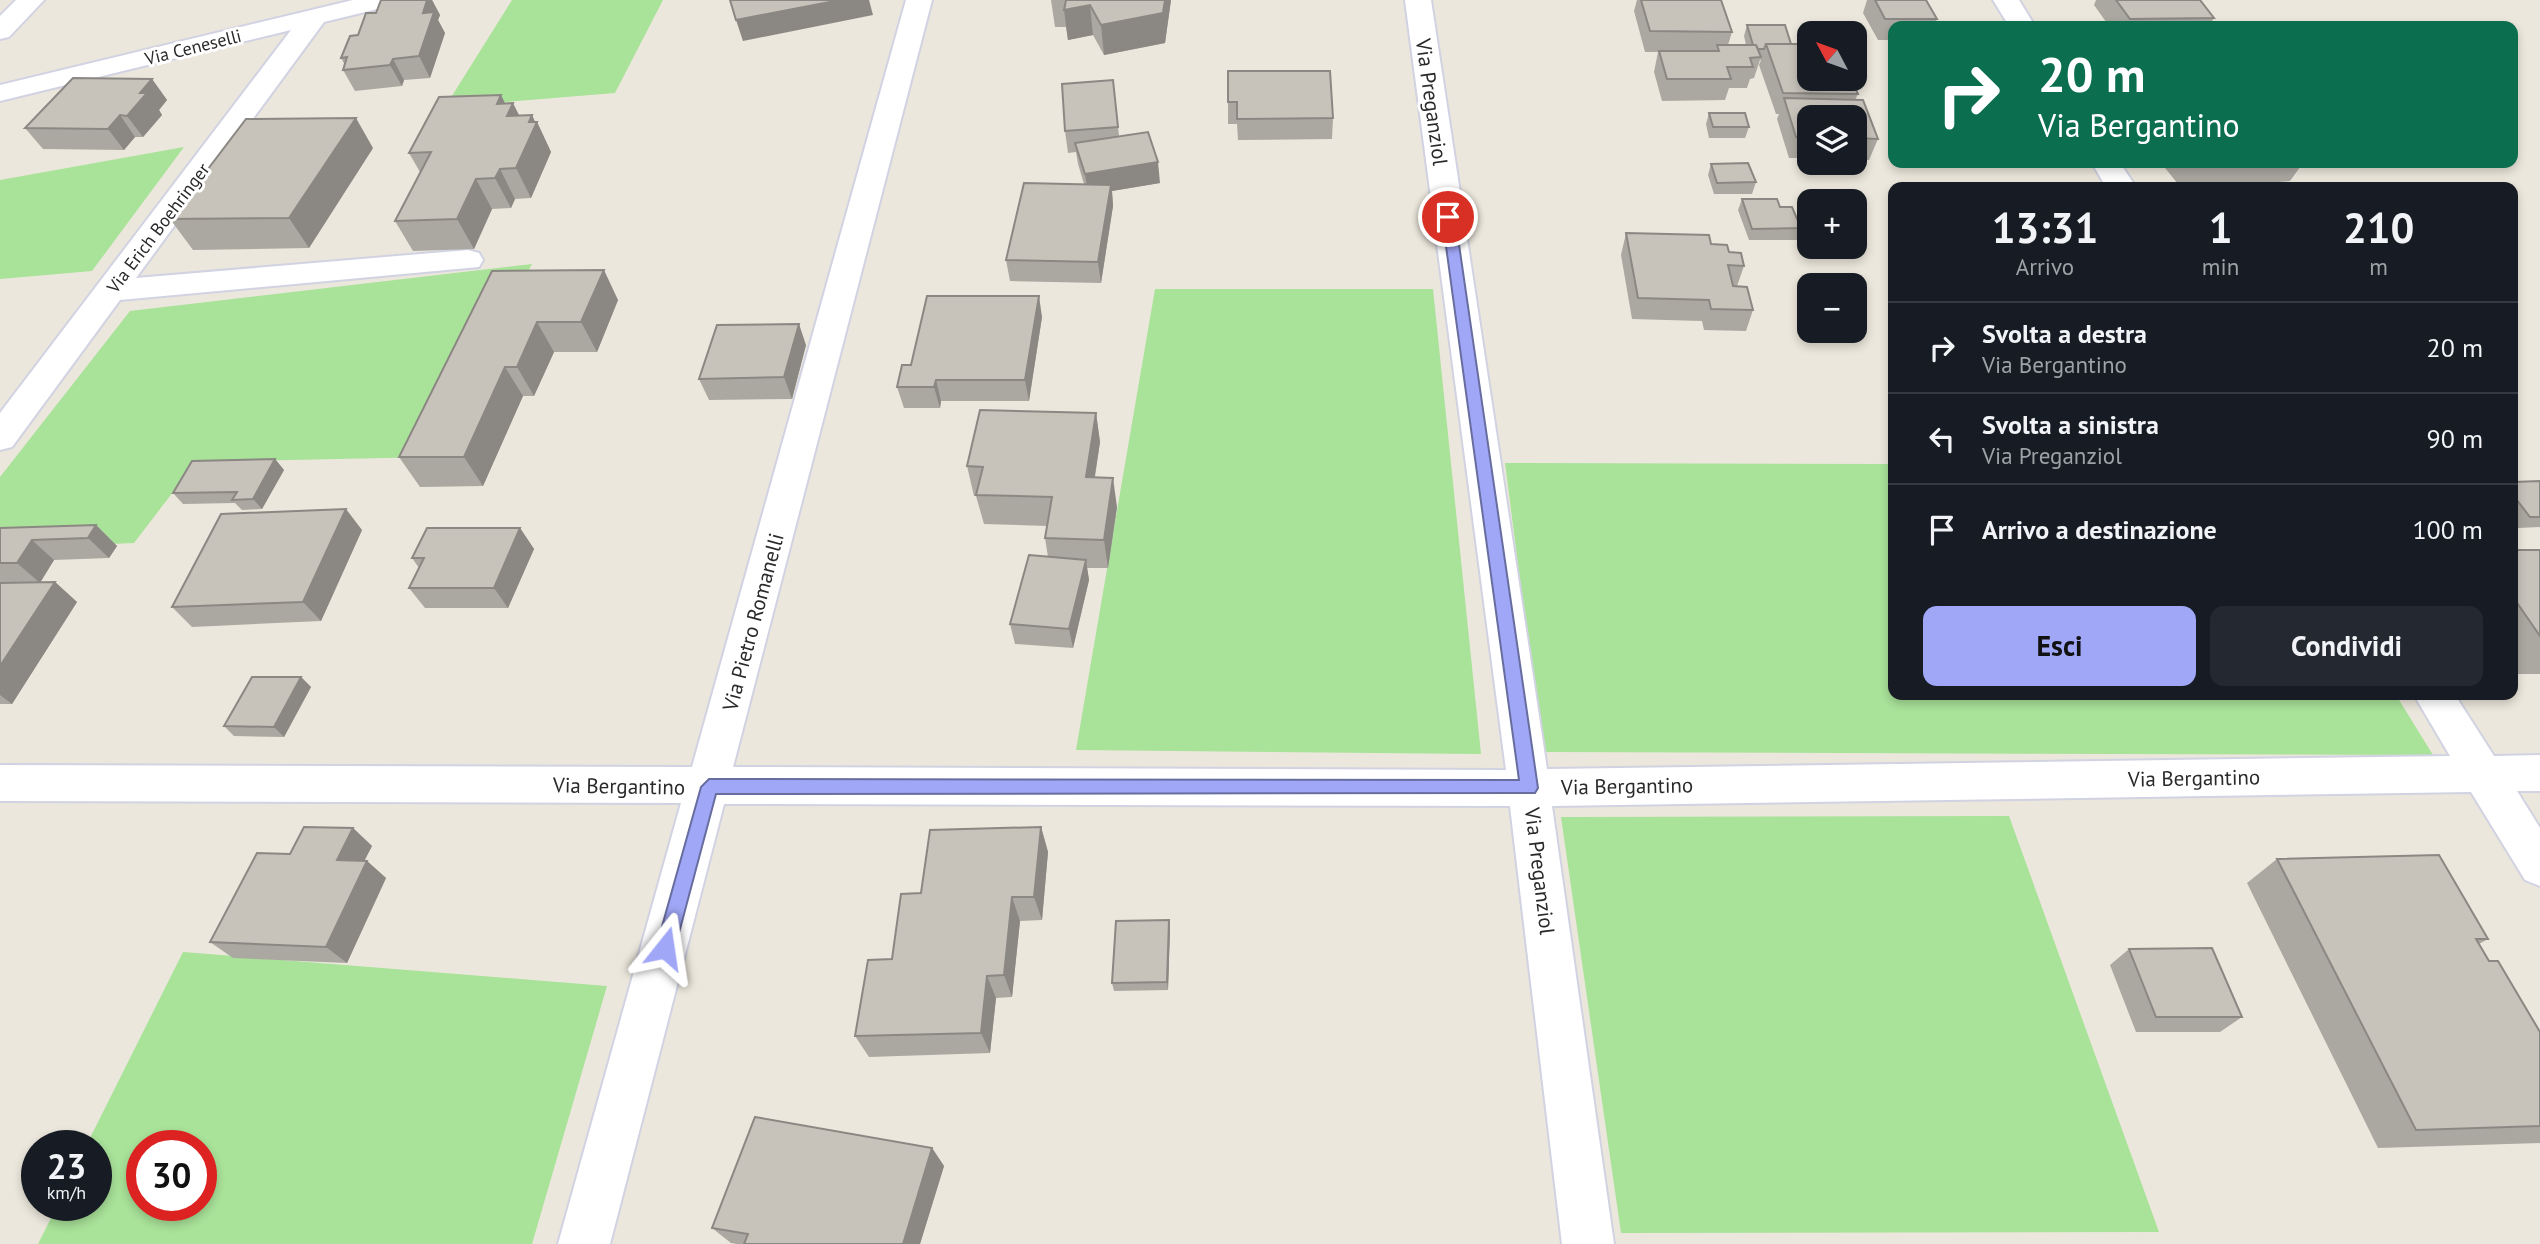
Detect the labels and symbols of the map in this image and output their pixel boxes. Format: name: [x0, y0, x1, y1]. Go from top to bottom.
north arrow: [1797, 21, 1867, 91]
street label: Via Ceneselli: [141, 24, 244, 70]
street label: Via Preganziol: [1410, 36, 1454, 167]
street label: Via Erich Boehringer: [101, 158, 214, 298]
pin: [1418, 187, 1478, 247]
street label: Via Pietro Romanelli: [716, 530, 790, 715]
street label: Via Bergantino: [2127, 763, 2260, 793]
street label: Via Bergantino: [552, 771, 685, 801]
street label: Via Bergantino: [1560, 771, 1693, 801]
street label: Via Preganziol: [1519, 805, 1561, 936]
position arrow: [628, 911, 702, 985]
speed limit sign: 30: [126, 1130, 217, 1221]

